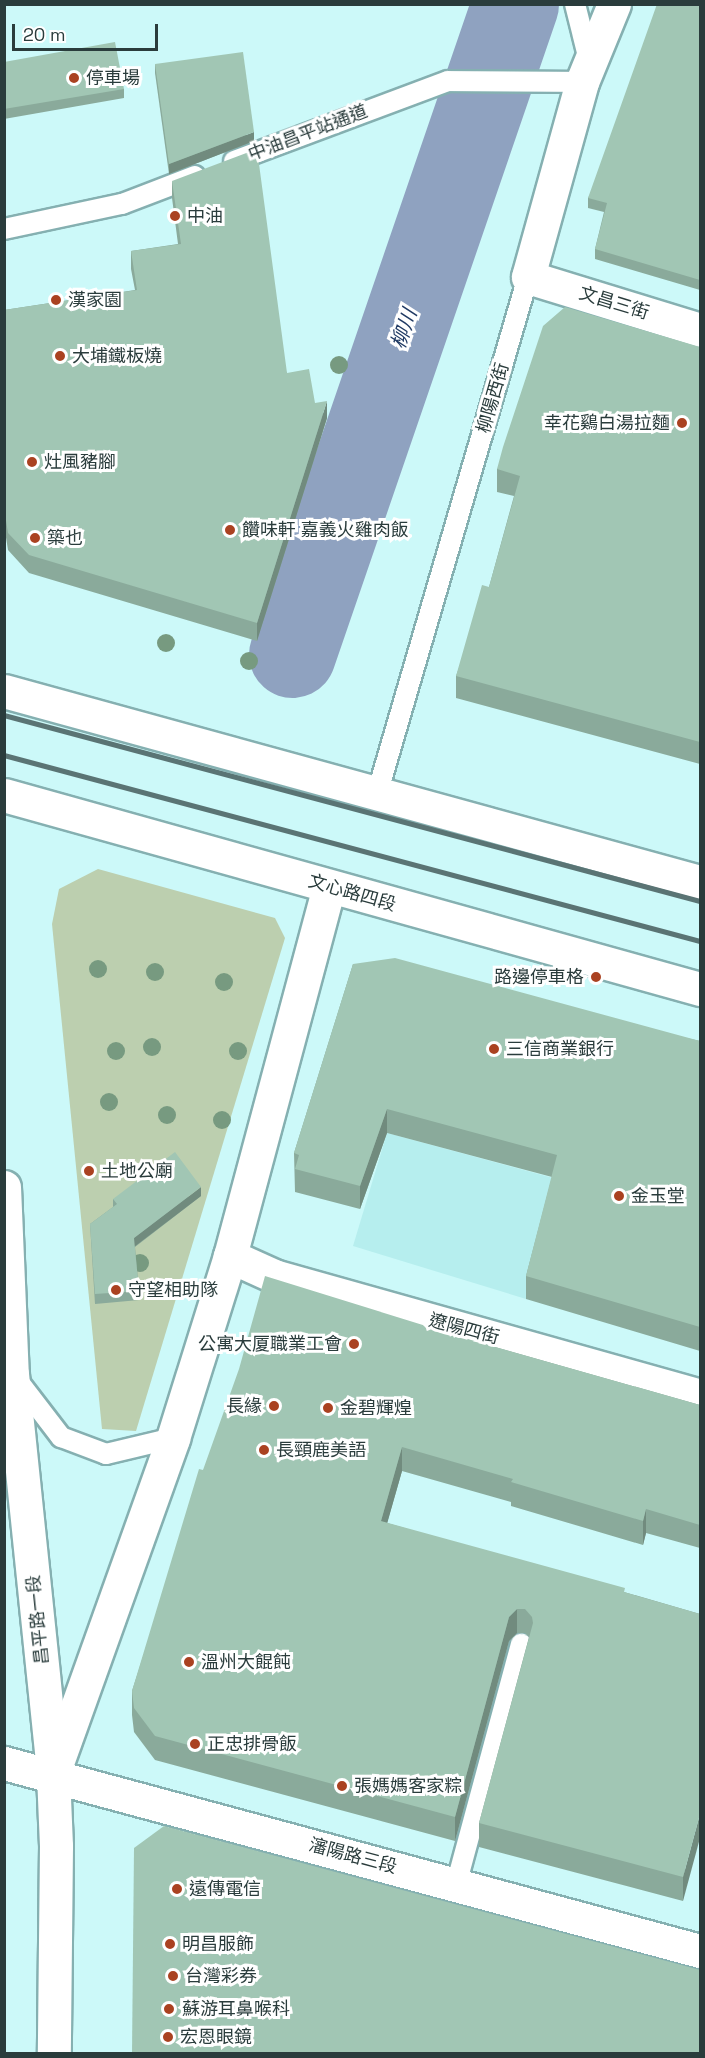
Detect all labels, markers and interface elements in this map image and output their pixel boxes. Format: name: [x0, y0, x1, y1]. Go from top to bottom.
scale bar: [15, 12, 160, 50]
text: 20 m: [23, 23, 66, 46]
place label: 停車場: [86, 67, 140, 89]
marker: 停車場: [67, 71, 81, 85]
street label: 中油昌平站通道: [245, 100, 371, 166]
place label: 中油: [187, 205, 223, 227]
marker: 中油: [168, 209, 182, 223]
street label: 文昌三街: [576, 282, 652, 324]
place label: 漢家園: [68, 289, 122, 311]
marker: 漢家園: [49, 293, 63, 307]
water label: 柳川: [386, 306, 422, 352]
place label: 大埔鐵板燒: [72, 345, 162, 367]
marker: 大埔鐵板燒: [53, 349, 67, 363]
street label: 柳陽西街: [473, 360, 513, 436]
place label: 幸花鷄白湯拉麵: [544, 412, 670, 434]
marker: 幸花鷄白湯拉麵: [675, 416, 689, 430]
place label: 灶風豬腳: [44, 451, 116, 473]
marker: 灶風豬腳: [25, 455, 39, 469]
place label: 饡味軒 嘉義火雞肉飯: [242, 519, 409, 541]
marker: 饡味軒 嘉義火雞肉飯: [223, 523, 237, 537]
place label: 築也: [47, 527, 83, 549]
marker: 築也: [28, 531, 42, 545]
street label: 文心路四段: [306, 870, 398, 916]
place label: 路邊停車格: [494, 966, 584, 988]
marker: 路邊停車格: [589, 970, 603, 984]
place label: 三信商業銀行: [506, 1038, 614, 1060]
marker: 三信商業銀行: [487, 1042, 501, 1056]
place label: 土地公廟: [101, 1160, 173, 1182]
marker: 土地公廟: [82, 1164, 96, 1178]
place label: 金玉堂: [631, 1185, 685, 1207]
marker: 金玉堂: [612, 1189, 626, 1203]
place label: 守望相助隊: [128, 1279, 218, 1301]
marker: 守望相助隊: [109, 1283, 123, 1297]
street label: 遼陽四街: [426, 1309, 502, 1349]
place label: 公寓大厦職業工會: [198, 1333, 342, 1355]
marker: 公寓大厦職業工會: [347, 1337, 361, 1351]
place label: 長緣: [226, 1395, 262, 1417]
place label: 金碧輝煌: [340, 1397, 412, 1419]
marker: 長緣: [267, 1399, 281, 1413]
marker: 金碧輝煌: [321, 1401, 335, 1415]
place label: 長頸鹿美語: [276, 1439, 366, 1461]
marker: 長頸鹿美語: [257, 1443, 271, 1457]
street label: 昌平路一段: [23, 1574, 53, 1666]
place label: 溫州大餛飩: [201, 1651, 291, 1673]
marker: 溫州大餛飩: [182, 1655, 196, 1669]
place label: 正忠排骨飯: [207, 1733, 297, 1755]
marker: 正忠排骨飯: [188, 1737, 202, 1751]
place label: 張媽媽客家粽: [354, 1775, 462, 1797]
marker: 張媽媽客家粽: [335, 1779, 349, 1793]
street label: 瀋陽路三段: [307, 1834, 399, 1878]
place label: 遠傳電信: [189, 1878, 261, 1900]
marker: 遠傳電信: [170, 1882, 184, 1896]
place label: 明昌服飾: [182, 1933, 254, 1955]
marker: 明昌服飾: [163, 1937, 177, 1951]
place label: 台灣彩券: [185, 1965, 257, 1987]
marker: 台灣彩券: [166, 1969, 180, 1983]
place label: 蘇游耳鼻喉科: [182, 1998, 290, 2020]
marker: 蘇游耳鼻喉科: [160, 2000, 178, 2018]
place label: 宏恩眼鏡: [180, 2026, 252, 2048]
marker: 宏恩眼鏡: [161, 2030, 175, 2044]

